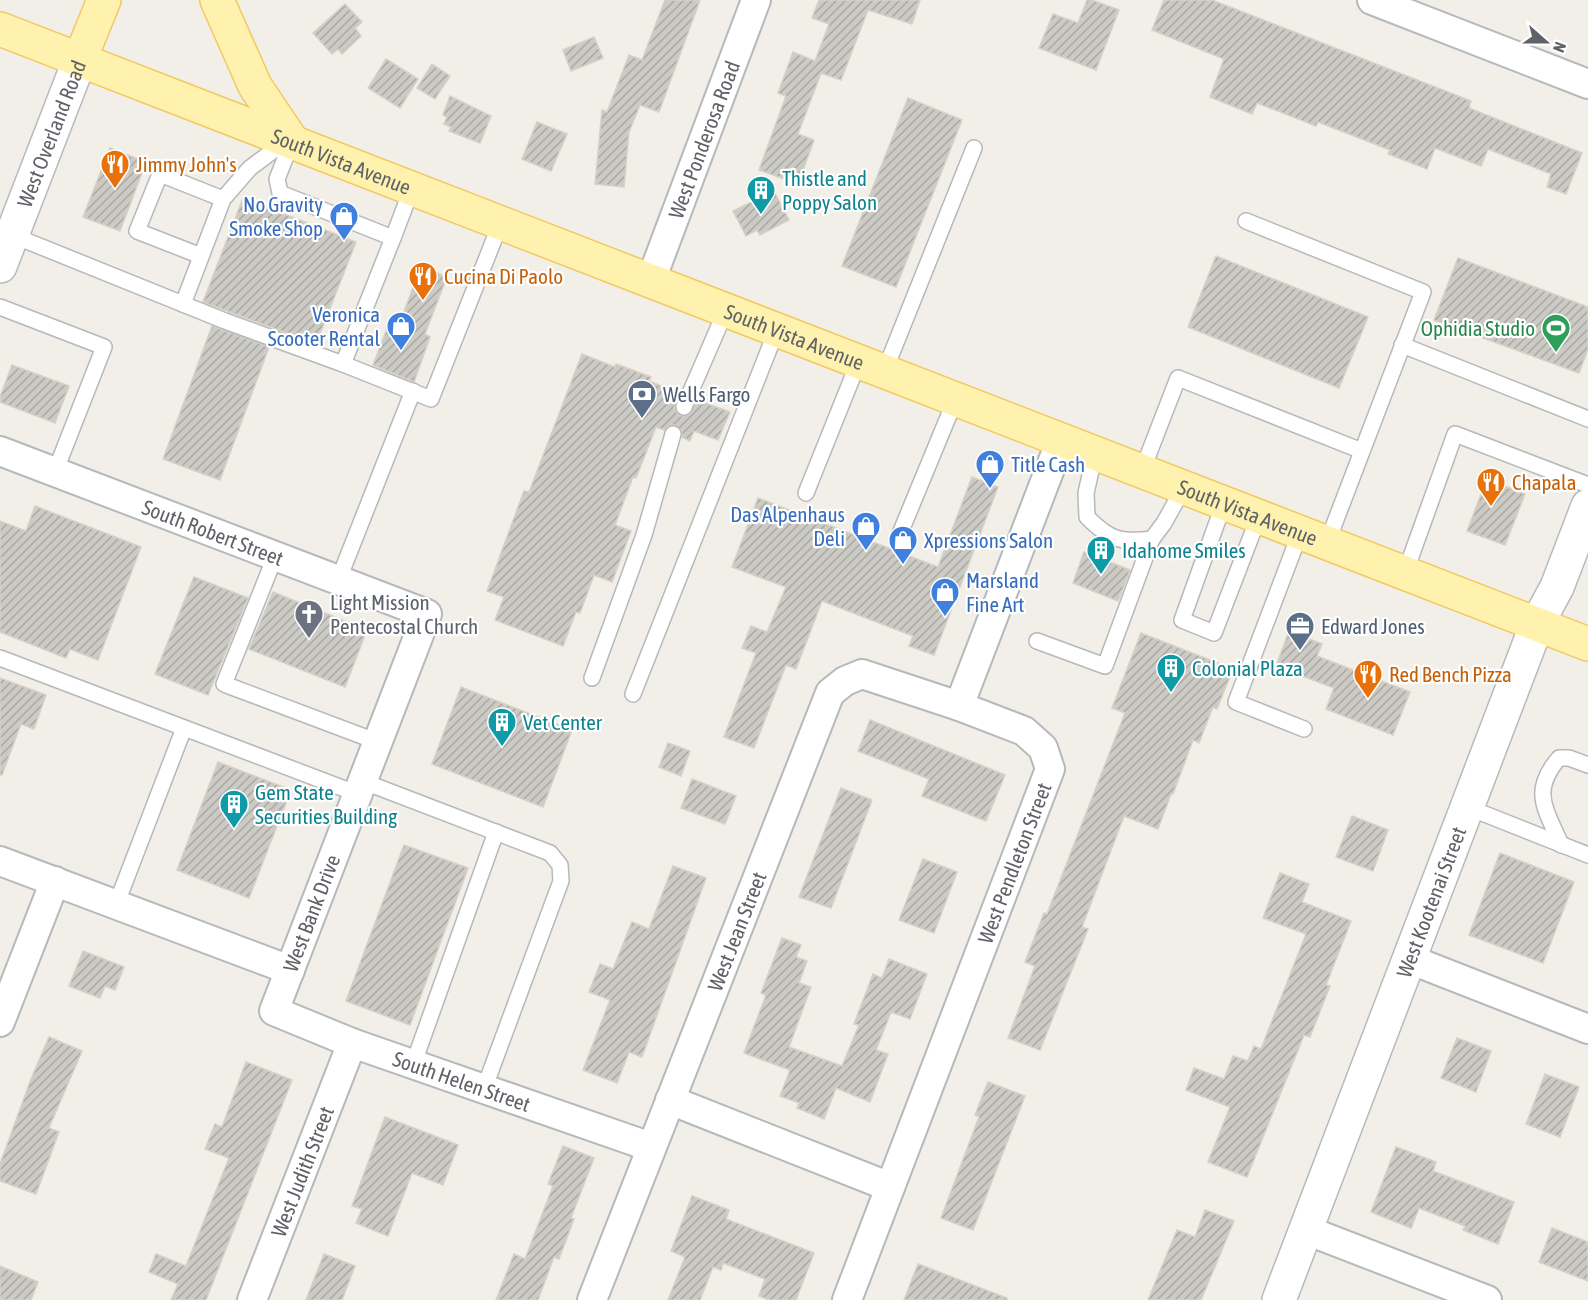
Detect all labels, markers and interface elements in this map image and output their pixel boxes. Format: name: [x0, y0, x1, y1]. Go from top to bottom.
north arrow: [1516, 12, 1576, 72]
text: N: [1550, 40, 1570, 55]
street label: West Overland Road: [12, 57, 90, 210]
street label: West Ponderosa Road: [663, 57, 744, 222]
street label: South Vista Avenue: [268, 123, 414, 199]
restaurant icon: Jimmy John's: [99, 148, 131, 190]
place label: Jimmy John's: [136, 152, 237, 176]
place label: Thistle and Poppy Salon: [782, 166, 877, 214]
building icon: Thistle and Poppy Salon: [745, 174, 777, 216]
place label: No Gravity Smoke Shop: [229, 192, 323, 240]
shop icon: No Gravity Smoke Shop: [328, 200, 360, 242]
restaurant icon: Cucina Di Paolo: [407, 260, 439, 302]
place label: Cucina Di Paolo: [444, 264, 563, 288]
street label: South Vista Avenue: [721, 299, 868, 375]
place label: Veronica Scooter Rental: [268, 302, 380, 350]
shop icon: Veronica Scooter Rental: [385, 310, 417, 352]
sports icon: Ophidia Studio: [1540, 312, 1572, 354]
place label: Ophidia Studio: [1421, 316, 1535, 340]
bank icon: Wells Fargo: [626, 378, 658, 420]
place label: Wells Fargo: [663, 382, 750, 406]
shop icon: Title Cash: [974, 448, 1006, 490]
place label: Title Cash: [1011, 452, 1085, 476]
restaurant icon: Chapala: [1475, 466, 1507, 508]
place label: Chapala: [1512, 470, 1576, 494]
street label: South Vista Avenue: [1175, 474, 1321, 550]
street label: South Robert Street: [139, 495, 287, 570]
place label: Das Alpenhaus Deli: [730, 502, 845, 550]
shop icon: Das Alpenhaus Deli: [850, 510, 882, 552]
shop icon: Xpressions Salon: [887, 524, 919, 566]
place label: Xpressions Salon: [924, 528, 1053, 552]
building icon: Idahome Smiles: [1085, 534, 1117, 576]
place label: Idahome Smiles: [1122, 538, 1246, 562]
place label: Marsland Fine Art: [966, 568, 1039, 616]
shop icon: Marsland Fine Art: [929, 576, 961, 618]
place label: Light Mission Pentecostal Church: [330, 590, 478, 638]
church icon: Light Mission Pentecostal Church: [293, 598, 325, 640]
office icon: Edward Jones: [1284, 610, 1316, 652]
place label: Edward Jones: [1321, 614, 1425, 638]
building icon: Colonial Plaza: [1155, 652, 1187, 694]
place label: Colonial Plaza: [1192, 656, 1303, 680]
restaurant icon: Red Bench Pizza: [1352, 658, 1384, 700]
place label: Red Bench Pizza: [1389, 662, 1512, 686]
building icon: Vet Center: [486, 706, 518, 748]
place label: Vet Center: [523, 710, 603, 734]
street label: West Pendleton Street: [973, 779, 1056, 947]
place label: Gem State Securities Building: [255, 780, 397, 828]
building icon: Gem State Securities Building: [218, 788, 250, 830]
street label: West Kootenai Street: [1391, 823, 1471, 981]
street label: West Bank Drive: [278, 851, 344, 975]
street label: West Jean Street: [702, 868, 771, 994]
street label: South Helen Street: [390, 1046, 534, 1116]
street label: West Judith Street: [266, 1103, 338, 1240]

